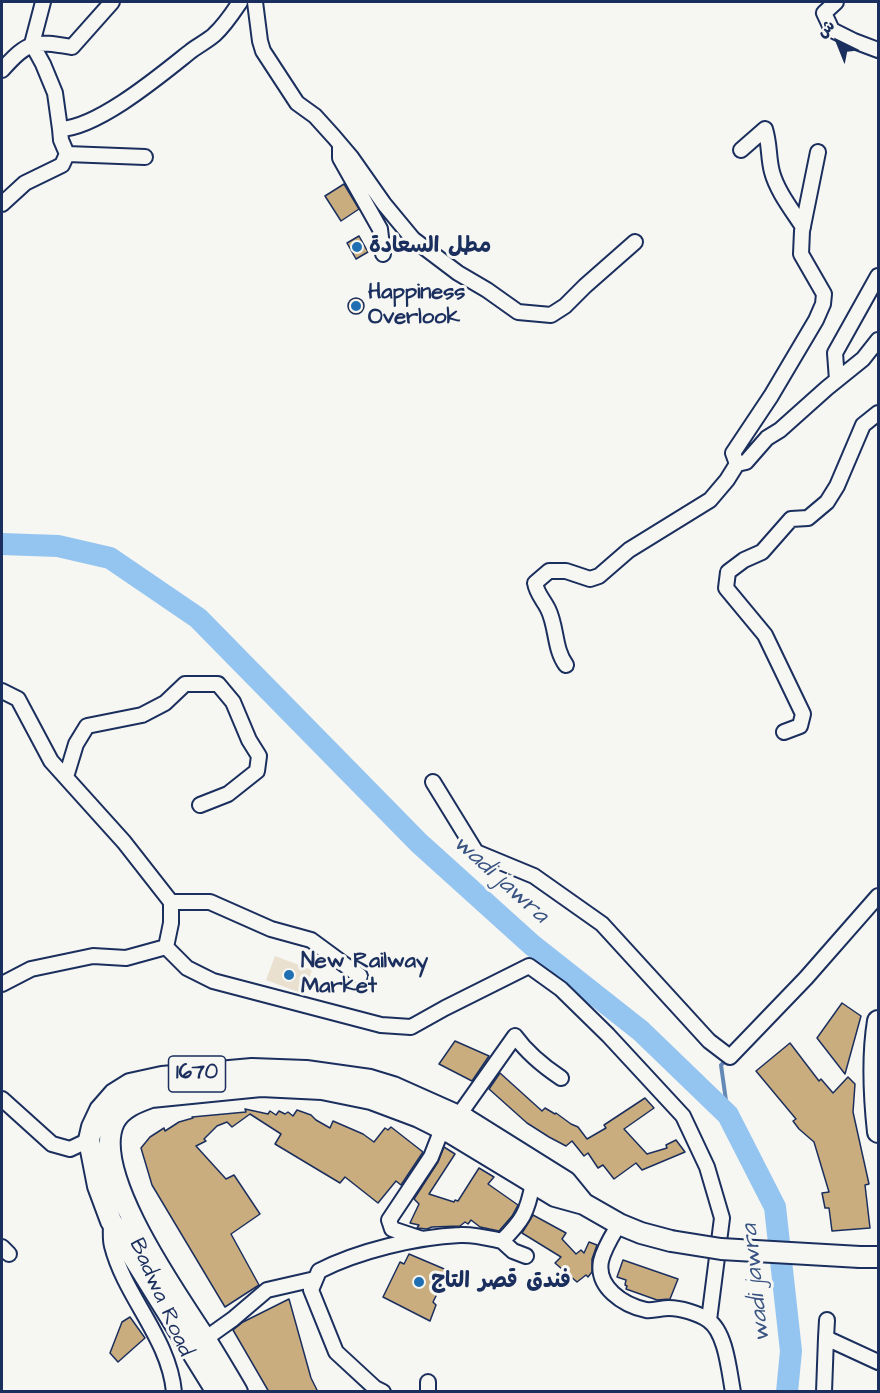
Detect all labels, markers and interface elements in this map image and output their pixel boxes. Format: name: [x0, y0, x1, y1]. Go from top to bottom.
north arrow: [808, 12, 868, 72]
text: ش: [812, 15, 840, 43]
place label: مطل السعادة: [369, 234, 491, 260]
marker: مطل السعادة: [350, 240, 364, 254]
place label: Happiness Overlook: [368, 280, 465, 332]
marker: Happiness Overlook: [349, 299, 363, 313]
water label: wadi jawra: [446, 830, 554, 930]
place label: New Railway Market: [301, 949, 428, 1000]
marker: New Railway Market: [282, 968, 296, 982]
road number: 1670: [168, 1056, 226, 1092]
water label: wadi jawra: [736, 1223, 778, 1343]
street label: Badwa Road: [122, 1235, 198, 1361]
place label: فندق قصر التاج: [431, 1269, 571, 1295]
marker: فندق قصر التاج: [412, 1275, 426, 1289]

